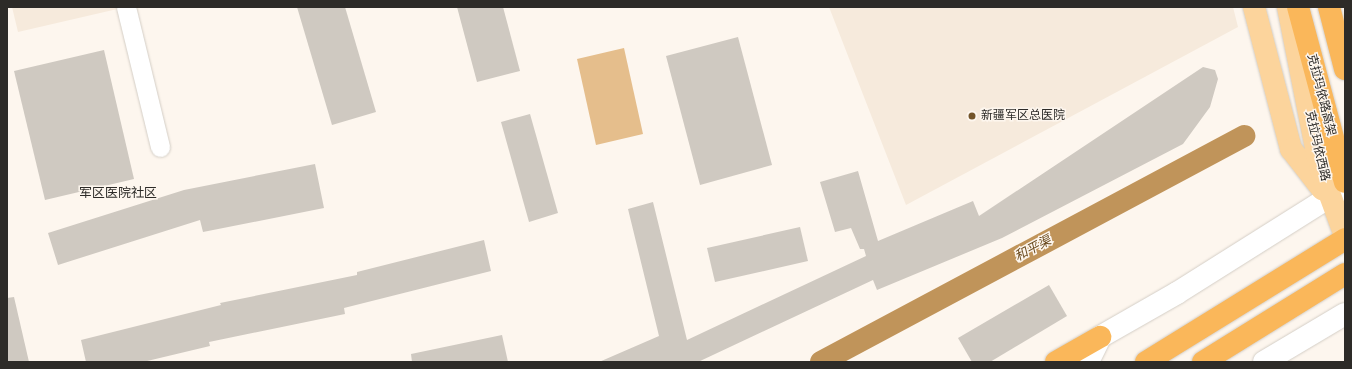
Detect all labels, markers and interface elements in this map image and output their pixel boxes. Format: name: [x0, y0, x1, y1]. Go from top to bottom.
street label: 克拉玛依路高架: [1304, 53, 1338, 137]
place label: 新疆军区总医院: [981, 109, 1065, 123]
street label: 克拉玛依西路: [1302, 109, 1332, 183]
marker: 新疆军区总医院: [966, 110, 978, 122]
district label: 军区医院社区: [79, 185, 157, 201]
water label: 和平渠: [1012, 233, 1054, 265]

